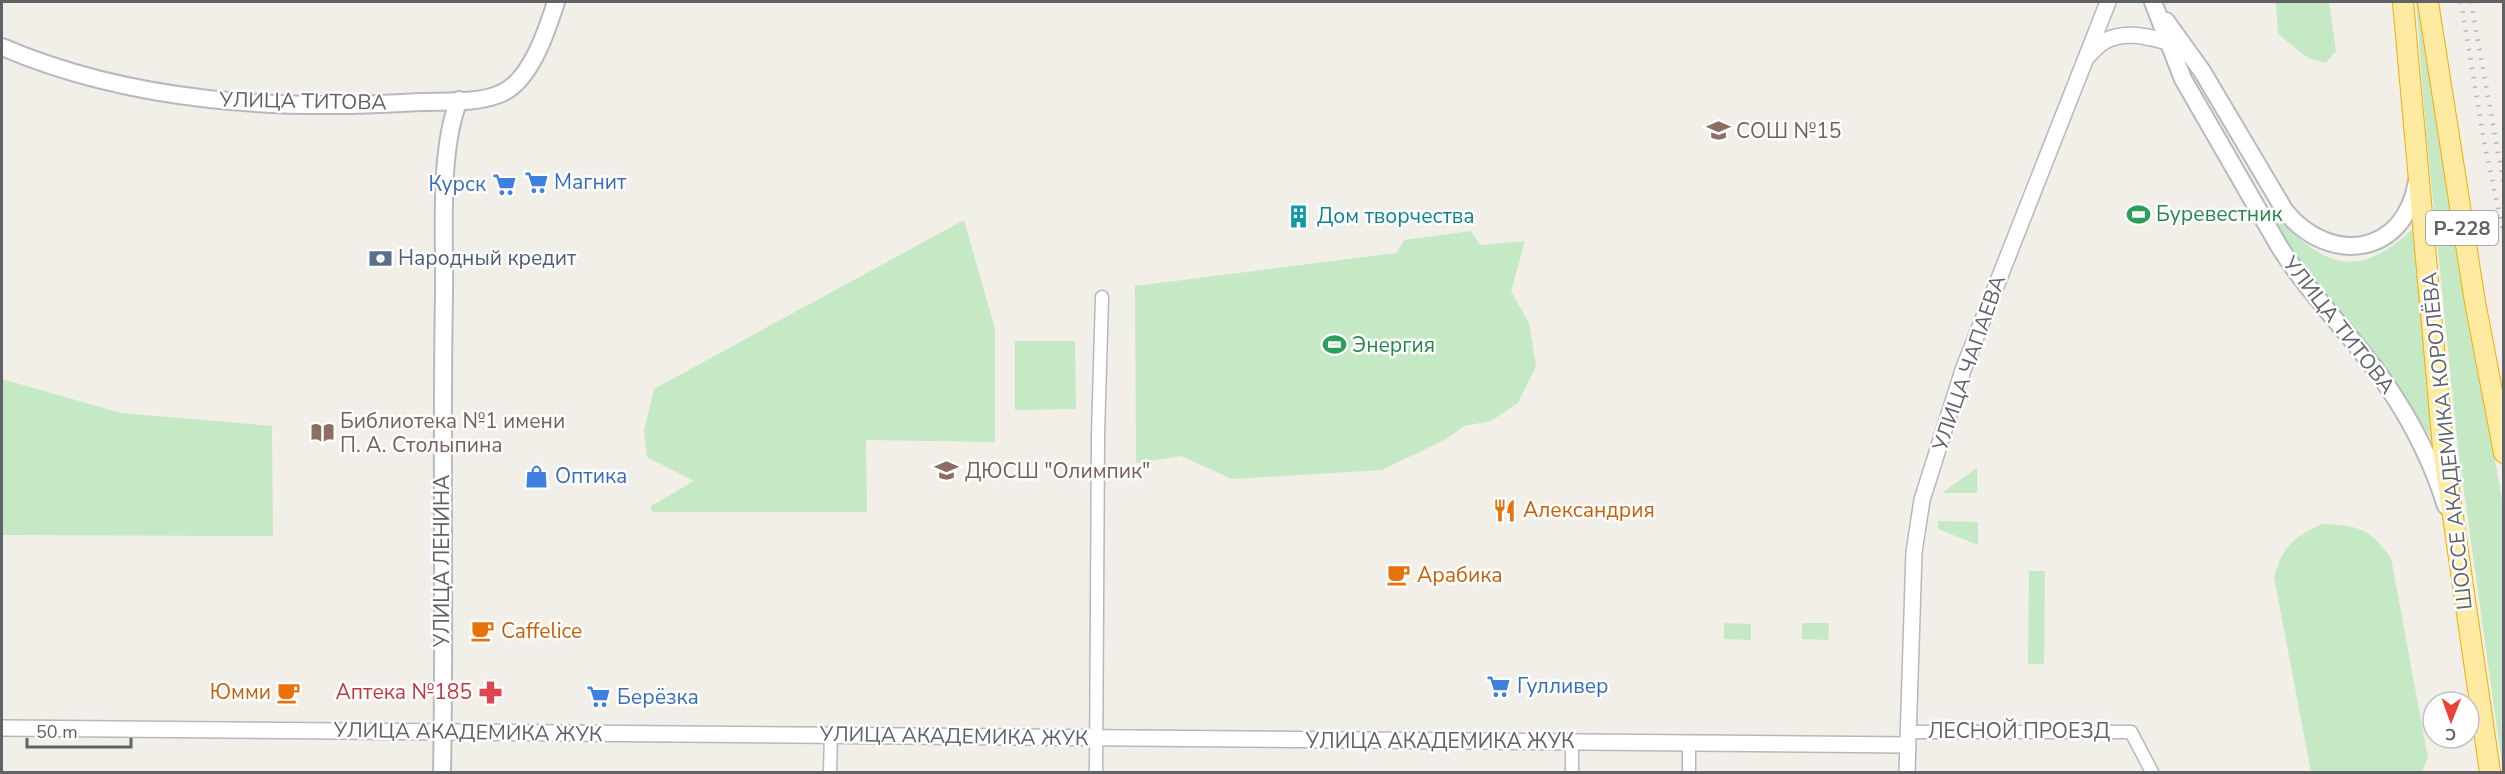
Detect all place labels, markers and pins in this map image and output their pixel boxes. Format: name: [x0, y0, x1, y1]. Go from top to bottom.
place label: СОШ №15: [1736, 117, 1841, 145]
school or university icon: СОШ №15: [1705, 118, 1731, 144]
place label: Магнит: [554, 168, 627, 196]
supermarket icon: Магнит: [523, 169, 549, 195]
place label: Курск: [429, 170, 487, 198]
supermarket icon: Курск: [491, 171, 517, 197]
place label: Буревестник: [2156, 200, 2283, 228]
sports icon: Буревестник: [2125, 201, 2151, 227]
place label: Дом творчества: [1317, 202, 1475, 230]
building icon: Дом творчества: [1286, 203, 1312, 229]
place label: Народный кредит: [398, 244, 577, 272]
bank icon: Народный кредит: [367, 245, 393, 271]
place label: Энергия: [1352, 331, 1435, 359]
sports icon: Энергия: [1321, 332, 1347, 358]
place label: Библиотека №1 имени П. А. Столыпина: [340, 407, 565, 459]
library icon: Библиотека №1 имени П. А. Столыпина: [309, 420, 335, 446]
place label: ДЮСШ "Олимпик": [965, 457, 1150, 485]
school or university icon: ДЮСШ "Олимпик": [934, 458, 960, 484]
place label: Оптика: [555, 462, 627, 490]
shop icon: Оптика: [524, 463, 550, 489]
place label: Александрия: [1523, 496, 1655, 524]
restaurant icon: Александрия: [1492, 497, 1518, 523]
place label: Арабика: [1417, 561, 1503, 589]
cafe icon: Арабика: [1386, 562, 1412, 588]
place label: Caffelice: [501, 617, 582, 645]
cafe icon: Caffelice: [470, 618, 496, 644]
place label: Гулливер: [1517, 672, 1609, 700]
supermarket icon: Гулливер: [1486, 673, 1512, 699]
place label: Юмми: [210, 678, 271, 706]
place label: Аптека №185: [336, 678, 472, 706]
cafe icon: Юмми: [276, 679, 302, 705]
pharmacy icon: Аптека №185: [477, 679, 503, 705]
place label: Берёзка: [617, 683, 699, 711]
supermarket icon: Берёзка: [586, 684, 612, 710]

